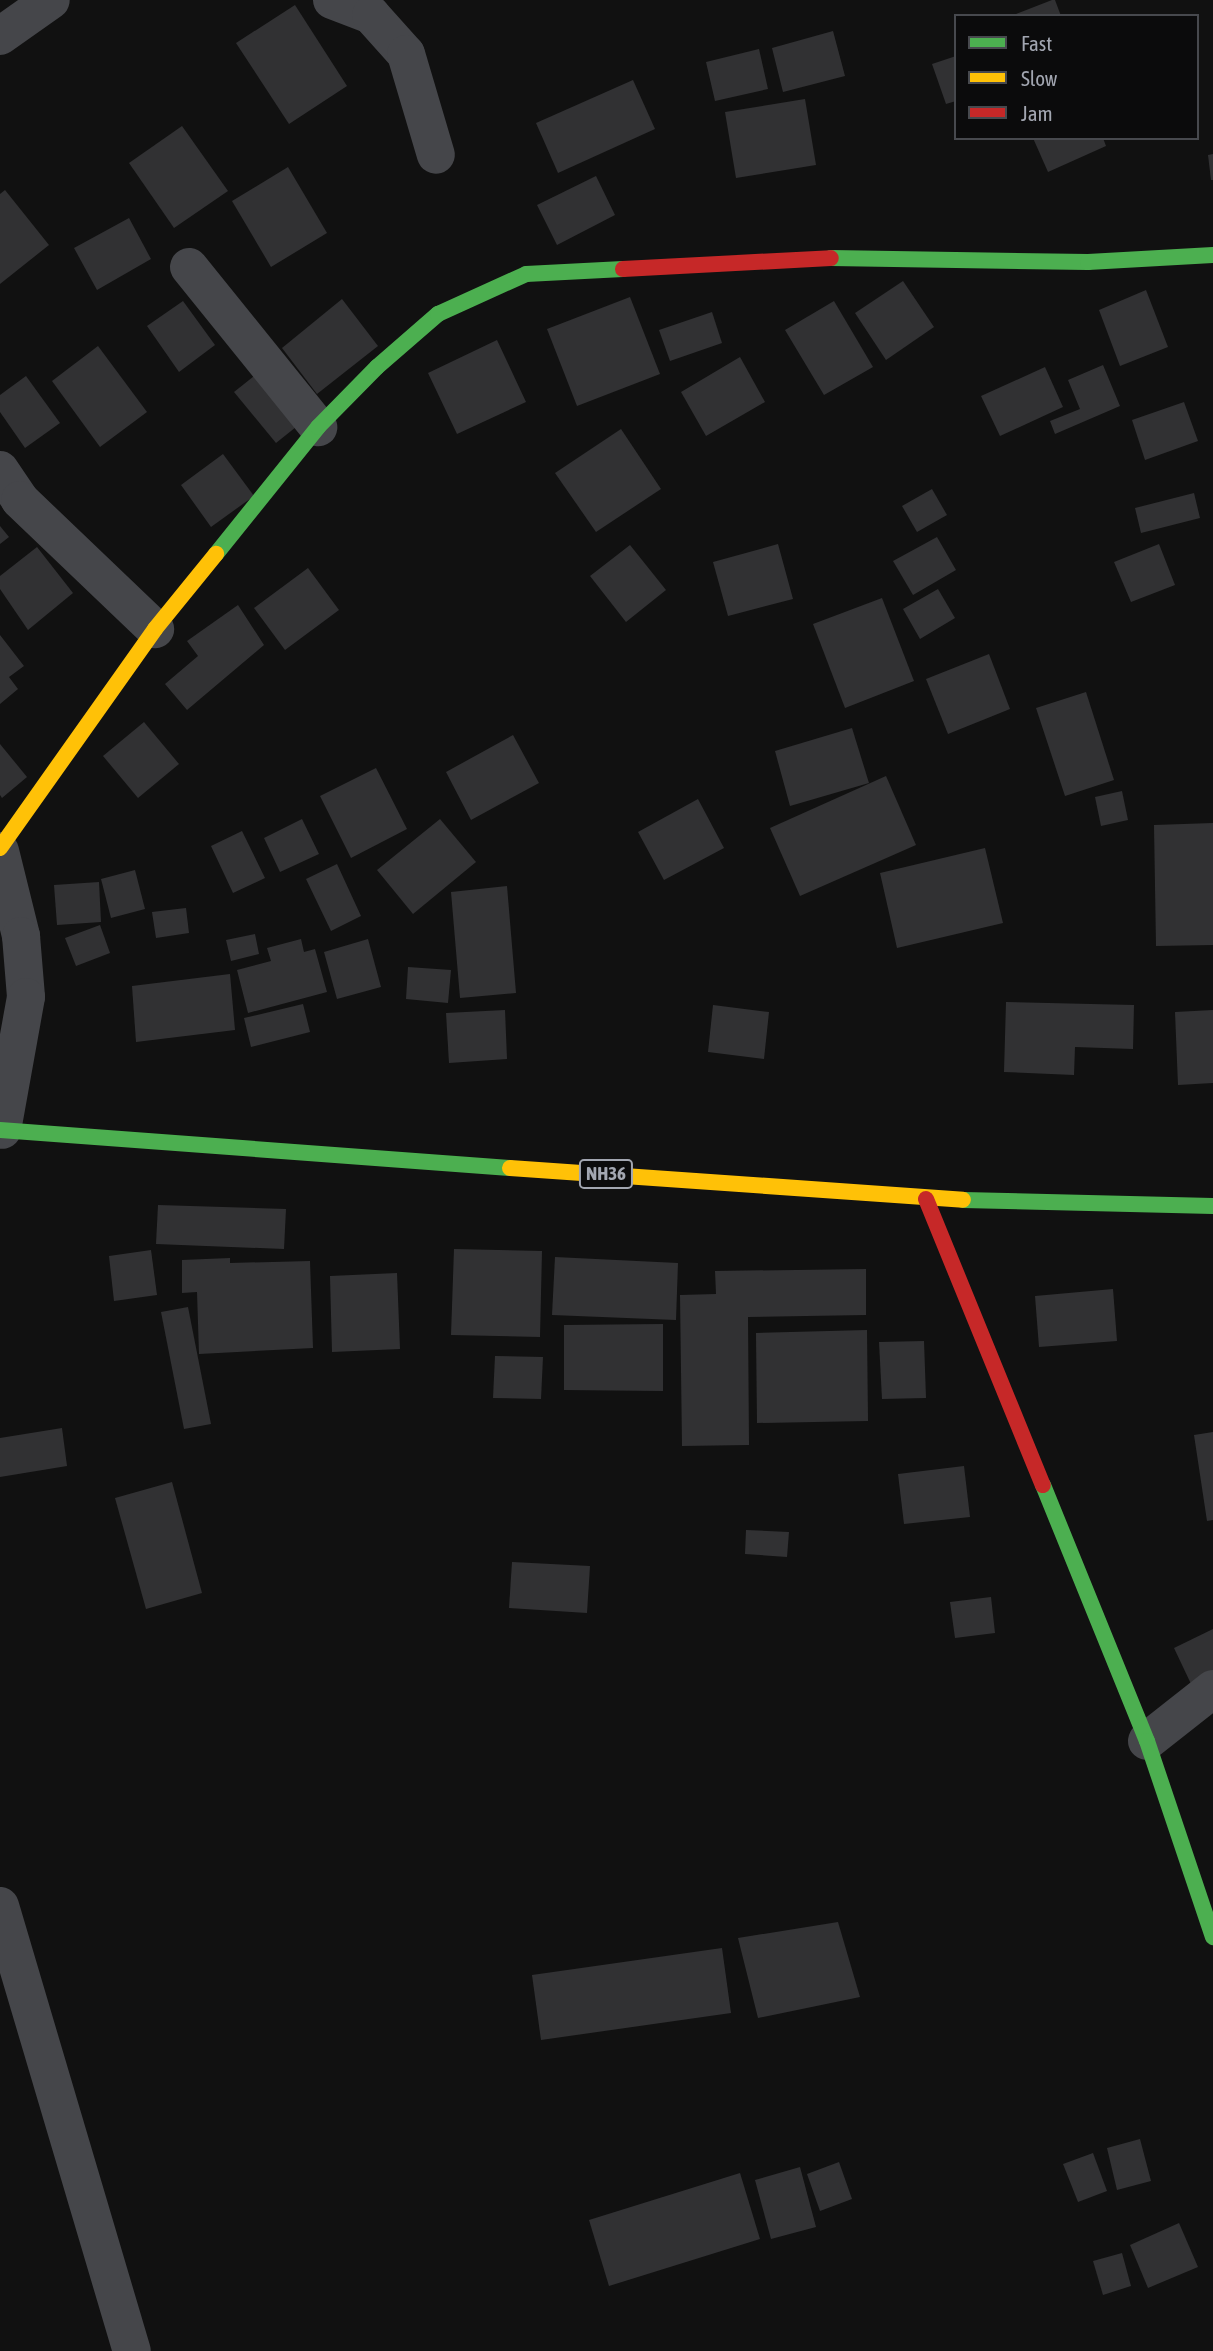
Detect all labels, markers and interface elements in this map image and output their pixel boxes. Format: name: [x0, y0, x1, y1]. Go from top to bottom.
legend: [954, 14, 1199, 140]
text: Fast: [1021, 31, 1052, 55]
text: Slow: [1021, 66, 1057, 90]
text: Jam: [1021, 101, 1053, 125]
road number: NH36: [578, 1158, 634, 1190]

